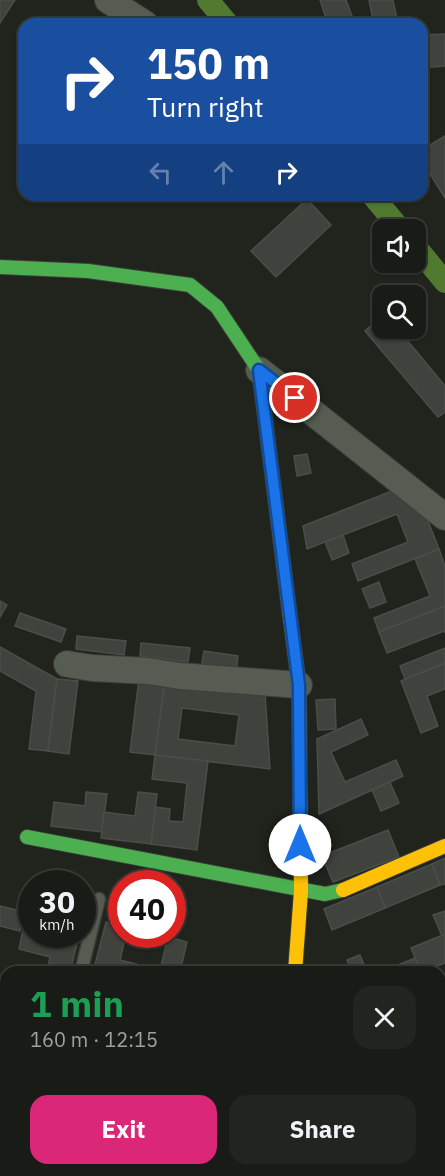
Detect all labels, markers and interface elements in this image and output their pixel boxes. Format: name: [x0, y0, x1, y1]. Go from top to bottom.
text: 150 m: [147, 36, 270, 91]
icon: right: [48, 42, 126, 120]
text: Turn right: [147, 89, 264, 124]
icon: left: [144, 156, 177, 189]
icon: ahead: [207, 156, 240, 189]
icon: right: [270, 156, 303, 189]
map controls: [372, 219, 426, 339]
button: sound: [372, 219, 426, 273]
button: search: [372, 285, 426, 339]
pin: [269, 372, 320, 423]
icon: arrive: [278, 381, 311, 414]
position arrow: [268, 813, 332, 877]
speed limit sign: 40: [108, 870, 186, 948]
text: 30: [39, 882, 75, 921]
text: km/h: [39, 915, 75, 934]
text: 1 min: [30, 980, 124, 1027]
button: close: [353, 986, 416, 1049]
text: 160 m · 12:15: [30, 1026, 158, 1053]
button: Exit: [30, 1095, 217, 1164]
button: Share: [229, 1095, 416, 1164]

